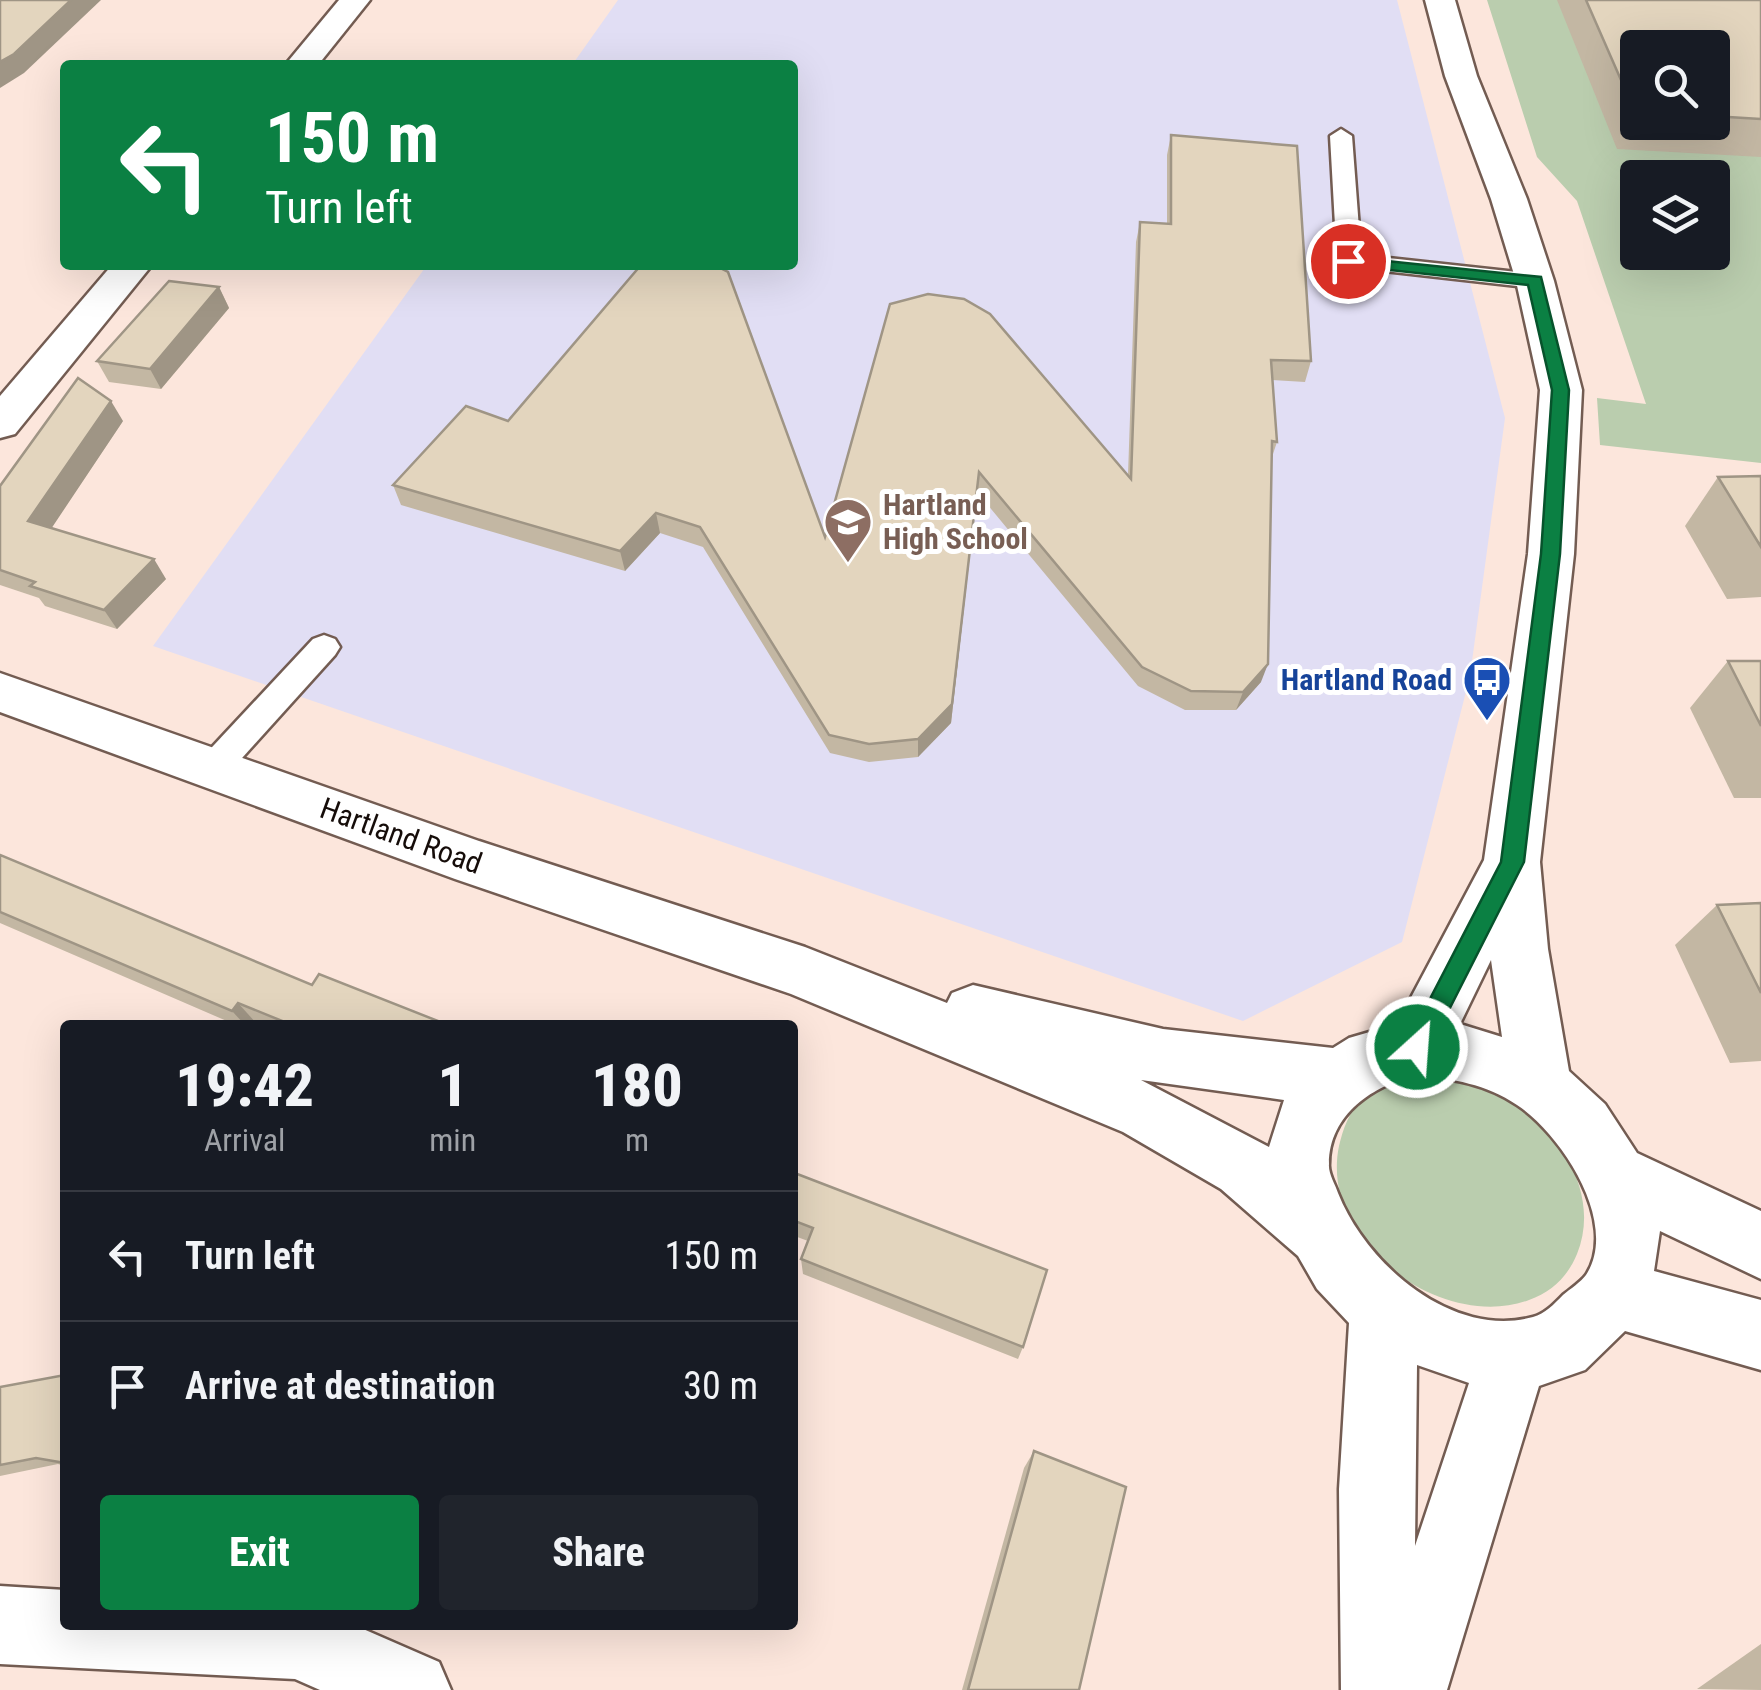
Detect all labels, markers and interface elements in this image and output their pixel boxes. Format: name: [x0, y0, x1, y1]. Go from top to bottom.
map controls: [1620, 30, 1730, 270]
button: search: [1620, 30, 1730, 140]
text: 150 m: [265, 97, 439, 179]
icon: left: [100, 100, 230, 230]
button: layers: [1620, 160, 1730, 270]
text: Turn left: [265, 181, 413, 234]
pin: [1306, 219, 1391, 304]
icon: arrive: [1321, 234, 1376, 289]
place label: Hartland High School: [883, 487, 1028, 556]
school or university icon: Hartland High School: [822, 496, 874, 564]
bus stop icon: Hartland Road: [1461, 654, 1513, 722]
place label: Hartland Road: [1281, 662, 1452, 697]
street label: Hartland Road: [316, 790, 487, 881]
position arrow: [1365, 995, 1469, 1099]
text: 19:42: [175, 1050, 314, 1121]
text: 1: [437, 1050, 468, 1121]
text: 180: [591, 1050, 683, 1121]
text: Arrival: [204, 1121, 285, 1159]
text: min: [429, 1121, 476, 1159]
text: m: [625, 1121, 649, 1159]
icon: left: [100, 1229, 155, 1284]
text: Turn left: [185, 1234, 315, 1278]
text: 150 m: [664, 1234, 758, 1278]
icon: arrive: [100, 1359, 155, 1414]
text: Arrive at destination: [185, 1364, 495, 1408]
text: 30 m: [683, 1364, 758, 1408]
button: Exit: [100, 1495, 419, 1610]
button: Share: [439, 1495, 758, 1610]

